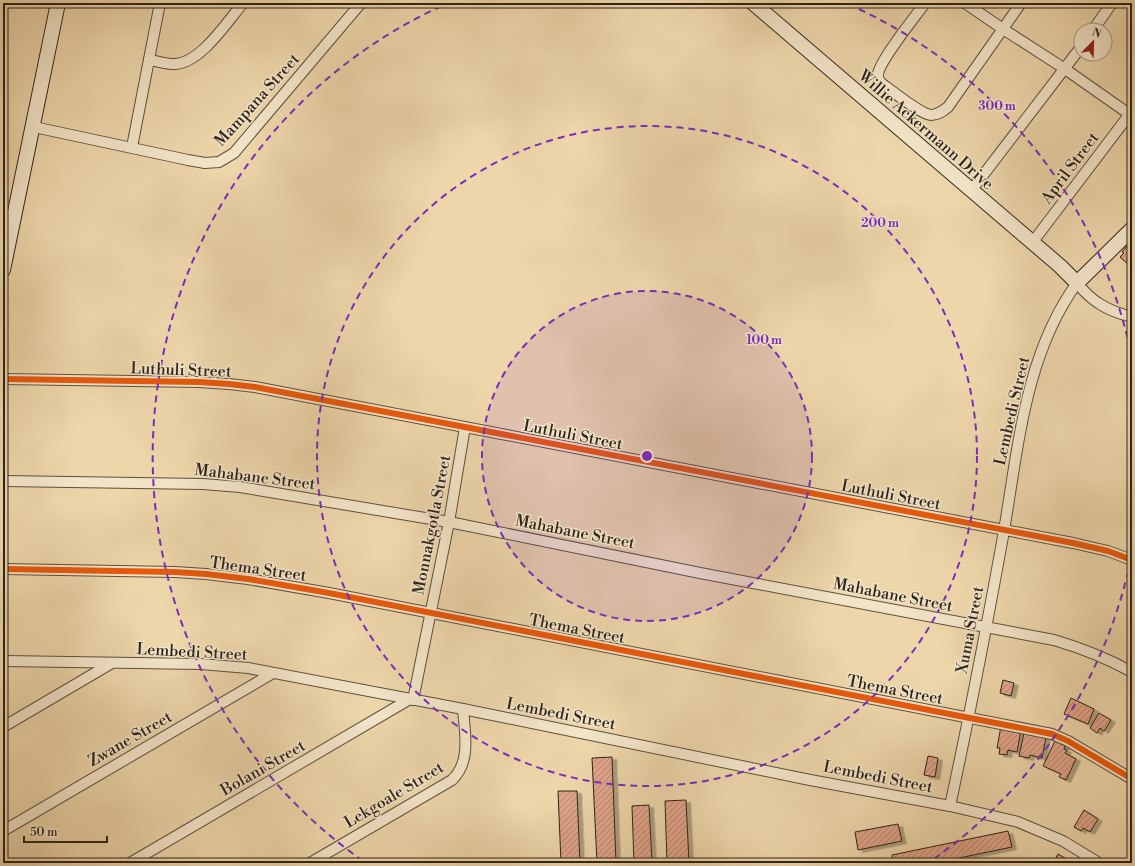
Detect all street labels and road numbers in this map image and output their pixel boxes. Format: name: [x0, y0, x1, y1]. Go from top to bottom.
street label: Mampana Street: [210, 49, 304, 151]
street label: Willie Ackermann Drive: [854, 65, 998, 194]
street label: April Street: [1036, 128, 1104, 208]
street label: Lembedi Street: [990, 354, 1034, 467]
street label: Luthuli Street: [130, 358, 232, 382]
street label: Luthuli Street: [522, 416, 625, 455]
street label: Monnakgotla Street: [409, 453, 455, 597]
street label: Mahabane Street: [193, 460, 317, 494]
street label: Luthuli Street: [840, 476, 943, 515]
street label: Mahabane Street: [513, 511, 637, 553]
street label: Thema Street: [208, 552, 308, 586]
street label: Mahabane Street: [831, 574, 955, 616]
street label: Xuma Street: [952, 584, 988, 676]
street label: Thema Street: [527, 610, 627, 648]
street label: Lembedi Street: [136, 639, 248, 665]
street label: Thema Street: [845, 671, 945, 709]
street label: Lembedi Street: [505, 694, 618, 734]
street label: Zwane Street: [84, 707, 176, 771]
street label: Bolani Street: [216, 736, 309, 801]
street label: Lekgoale Street: [341, 757, 448, 833]
street label: Lembedi Street: [822, 757, 935, 797]

